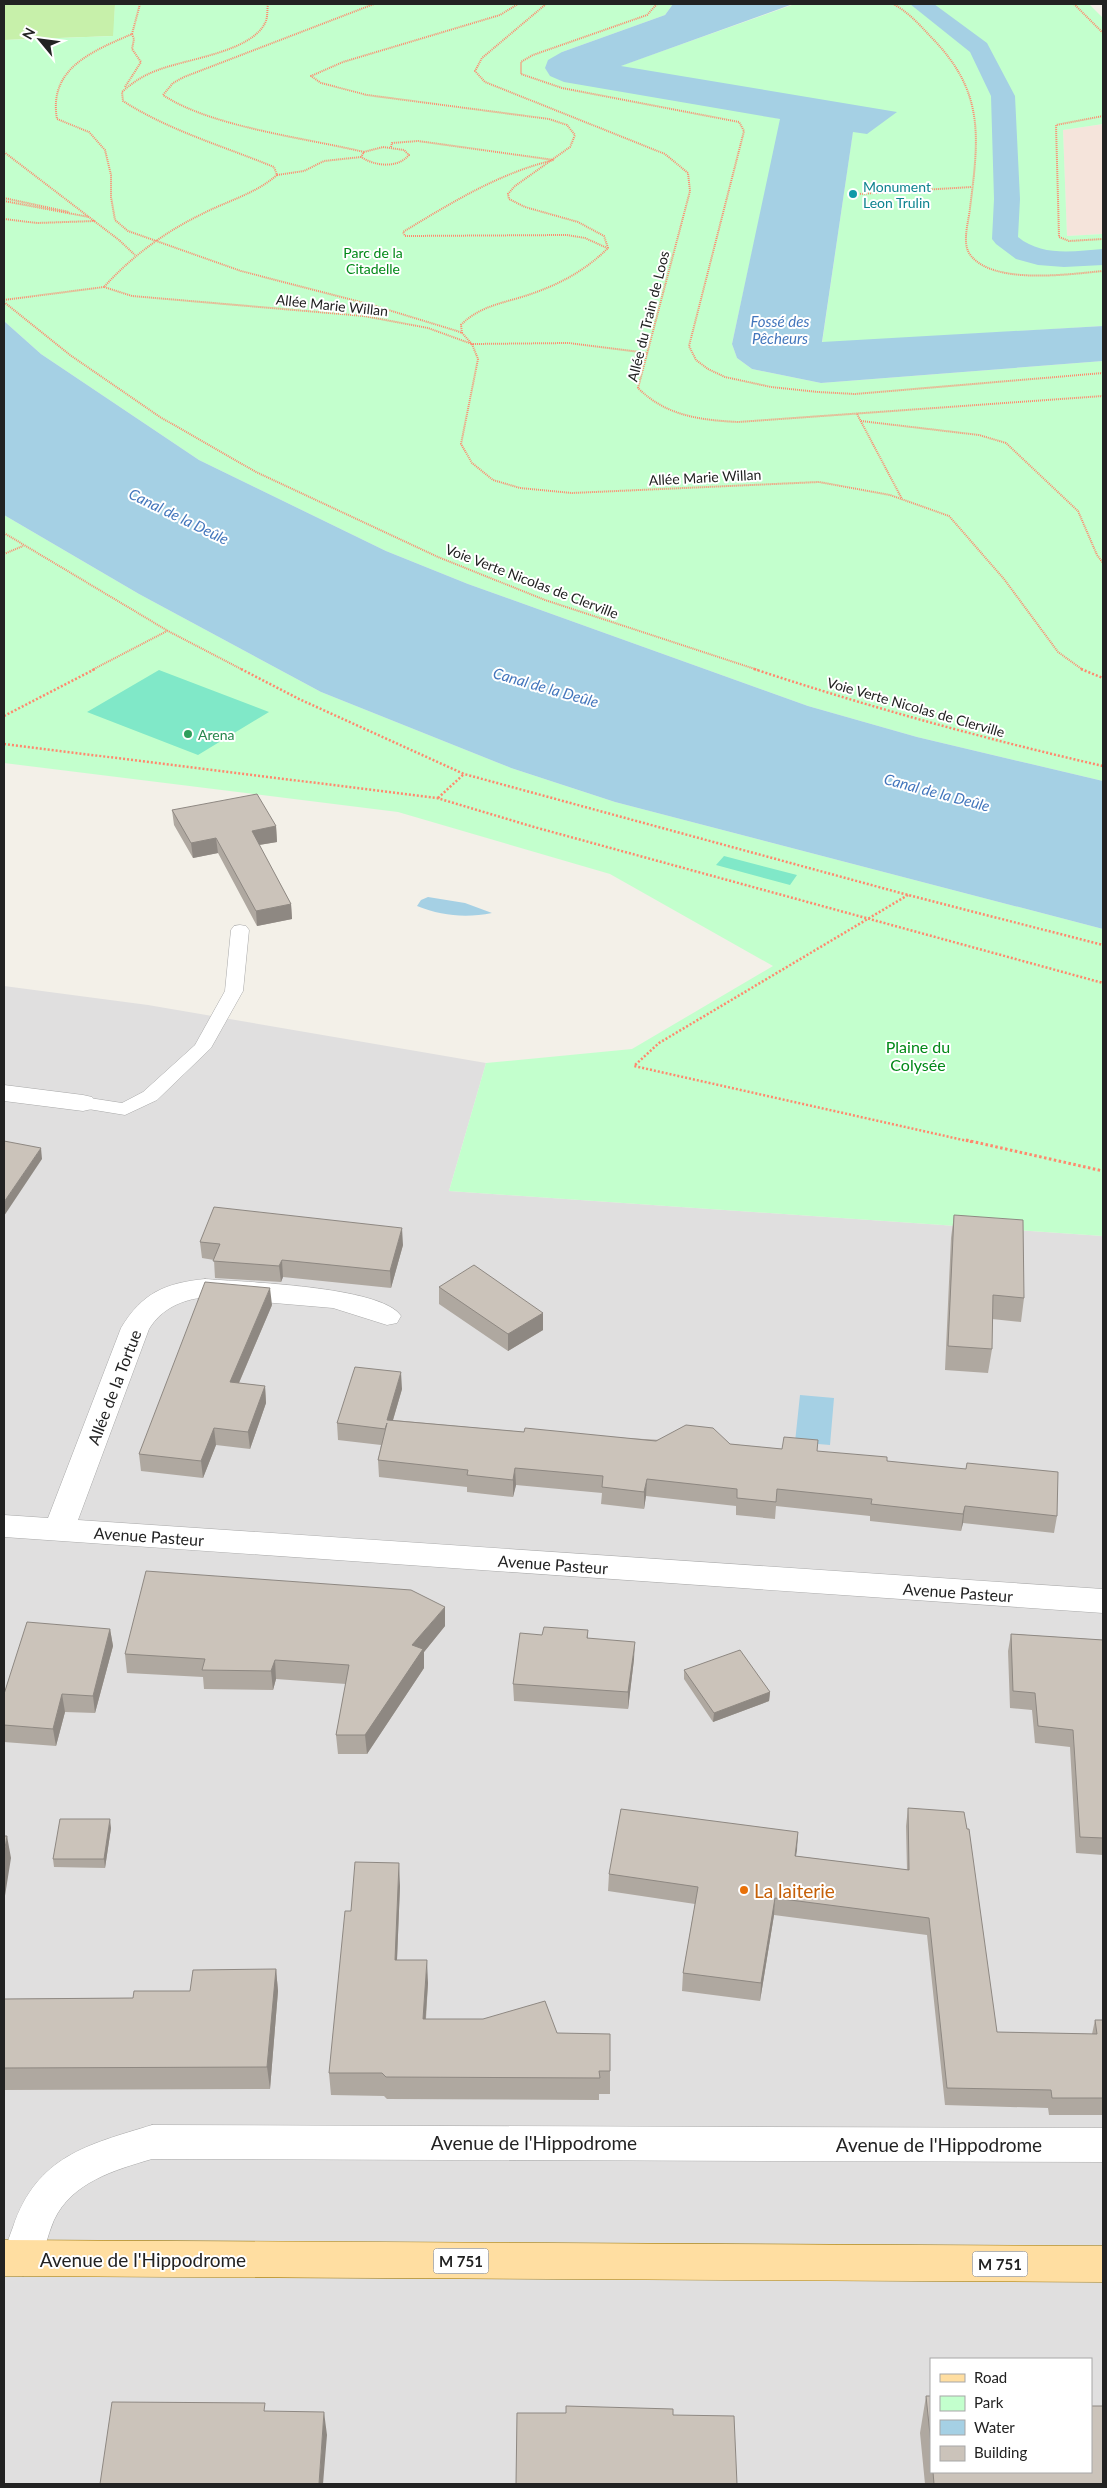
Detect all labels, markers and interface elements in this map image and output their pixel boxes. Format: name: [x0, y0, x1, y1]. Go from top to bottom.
north arrow: [15, 15, 65, 65]
text: N: [18, 25, 38, 42]
place label: Monument Leon Trulin: [863, 178, 931, 211]
marker: Monument Leon Trulin: [847, 188, 859, 200]
park label: Parc de la Citadelle: [343, 244, 403, 277]
street label: Allée du Train de Loos: [624, 249, 672, 383]
street label: Allée Marie Willan: [275, 291, 389, 319]
water label: Fossé des Pêcheurs: [751, 312, 809, 347]
street label: Allée Marie Willan: [648, 466, 762, 488]
water label: Canal de la Deûle: [126, 484, 232, 548]
street label: Voie Verte Nicolas de Clerville: [443, 540, 621, 622]
water label: Canal de la Deûle: [491, 663, 601, 711]
street label: Voie Verte Nicolas de Clerville: [825, 673, 1007, 741]
place label: Arena: [198, 726, 234, 743]
marker: Arena: [182, 728, 194, 740]
water label: Canal de la Deûle: [882, 769, 992, 815]
park label: Plaine du Colysée: [886, 1037, 950, 1074]
street label: Allée de la Tortue: [83, 1327, 145, 1447]
street label: Avenue Pasteur: [93, 1523, 205, 1549]
street label: Avenue Pasteur: [497, 1551, 609, 1577]
street label: Avenue Pasteur: [902, 1579, 1014, 1605]
place label: La laiterie: [754, 1879, 835, 1902]
marker: La laiterie: [738, 1884, 750, 1896]
street label: Avenue de l'Hippodrome: [431, 2131, 637, 2154]
street label: Avenue de l'Hippodrome: [836, 2133, 1042, 2156]
street label: Avenue de l'Hippodrome: [40, 2248, 246, 2271]
road number: M 751: [434, 2248, 488, 2274]
road number: M 751: [972, 2252, 1028, 2276]
legend: [930, 2358, 1092, 2473]
text: Road: [974, 2368, 1007, 2386]
text: Park: [974, 2393, 1004, 2411]
text: Water: [974, 2418, 1015, 2436]
text: Building: [974, 2443, 1027, 2461]

